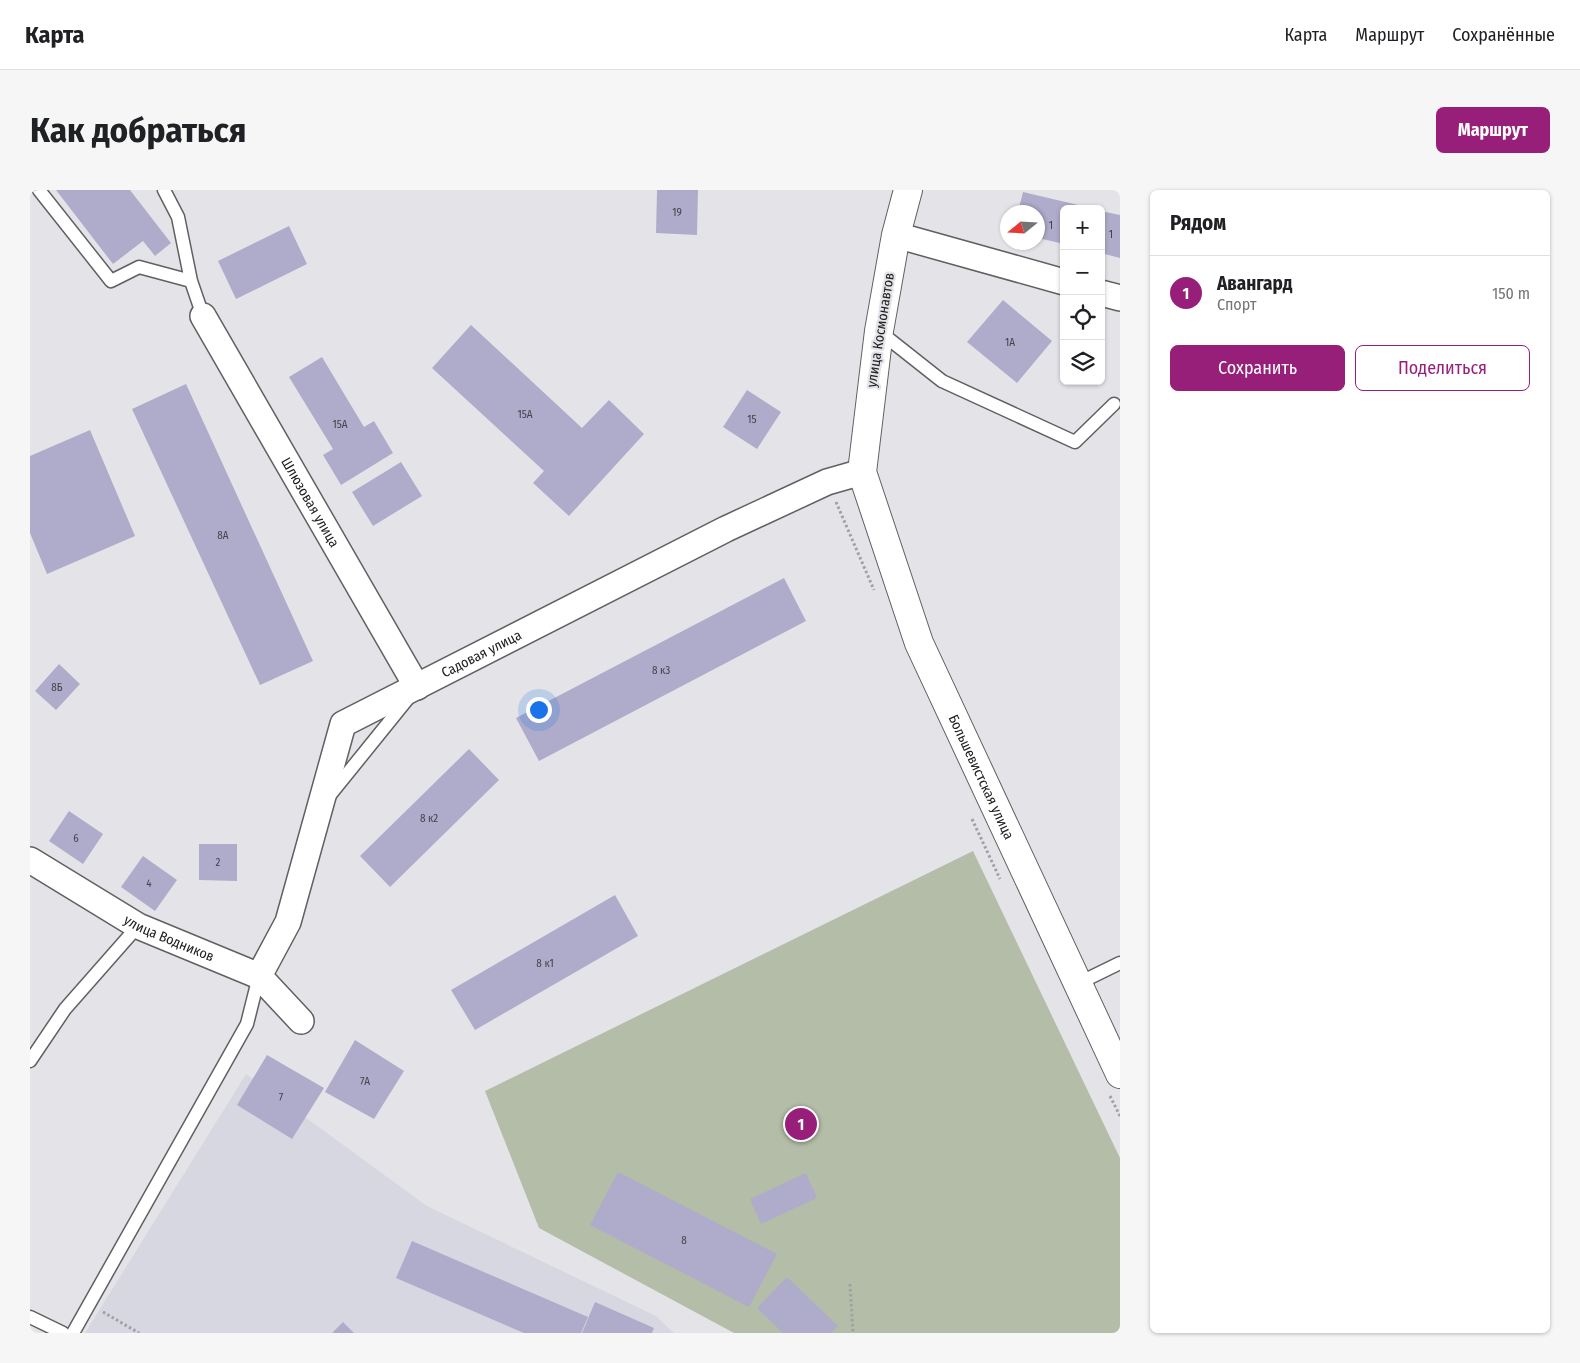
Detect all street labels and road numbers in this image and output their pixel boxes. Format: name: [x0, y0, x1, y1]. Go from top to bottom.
street label: улица Космонавтов: [863, 272, 898, 389]
street label: Шлюзовая улица: [277, 454, 343, 551]
street label: Садовая улица: [439, 627, 524, 681]
street label: Большевистская улица: [945, 712, 1017, 842]
street label: улица Водников: [121, 912, 216, 965]

